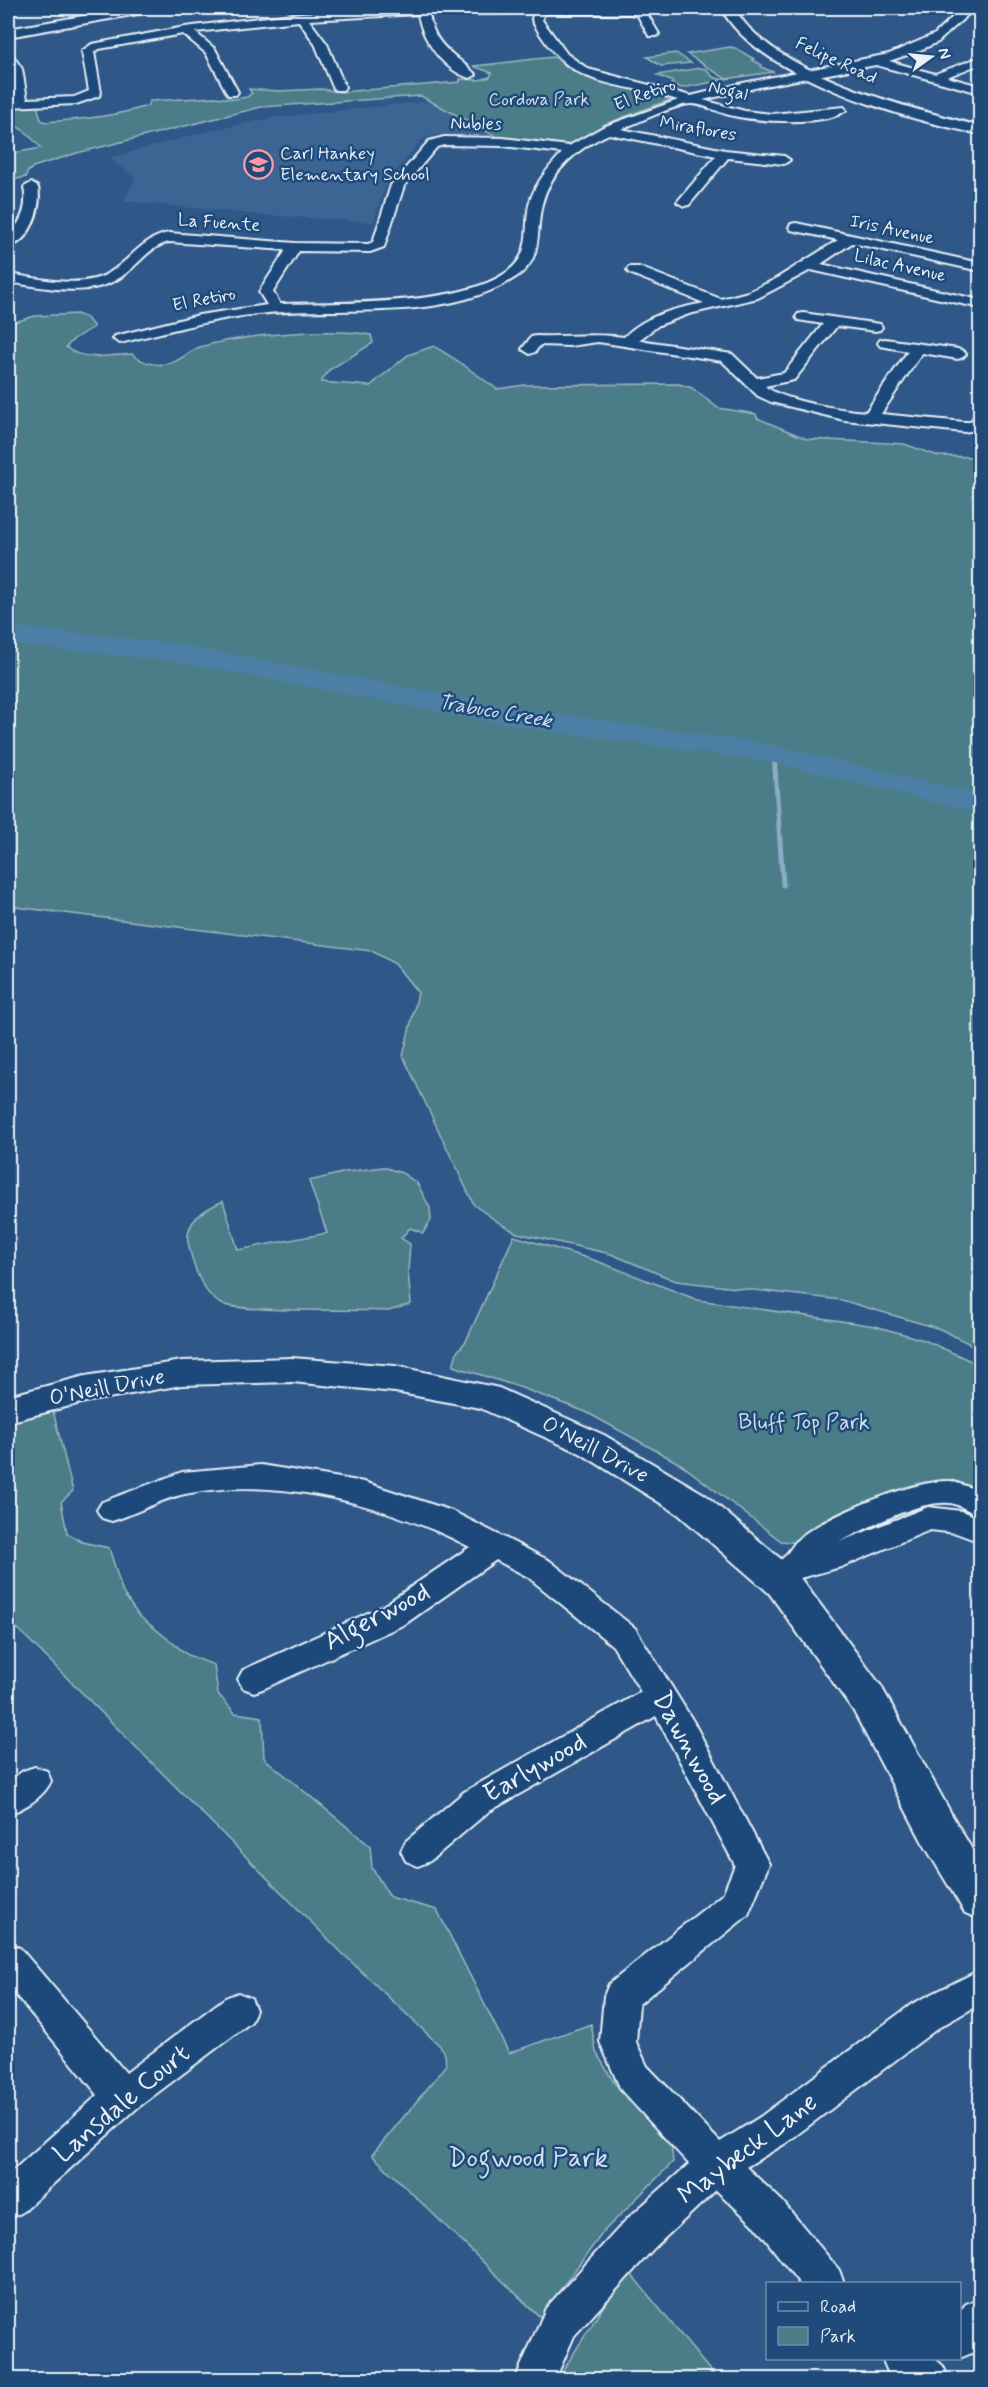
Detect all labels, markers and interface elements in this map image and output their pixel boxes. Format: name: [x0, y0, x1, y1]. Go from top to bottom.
north arrow: [901, 27, 961, 87]
street label: Felipe Road: [791, 32, 881, 90]
text: N: [933, 46, 956, 61]
street label: El Retiro: [611, 73, 679, 117]
street label: Nogal: [705, 75, 750, 109]
park label: Cordova Park: [488, 88, 590, 112]
street label: Miraflores: [658, 110, 738, 148]
street label: Nubles: [450, 112, 502, 136]
place label: Carl Hankey Elementary School: [280, 142, 430, 187]
school or university icon: Carl Hankey Elementary School: [243, 148, 275, 180]
street label: La Fuente: [177, 208, 261, 238]
street label: Iris Avenue: [848, 209, 936, 251]
street label: Lilac Avenue: [852, 244, 948, 288]
street label: El Retiro: [170, 282, 238, 318]
water label: Trabuco Creek: [436, 689, 556, 736]
street label: O'Neill Drive: [47, 1363, 167, 1413]
park label: Bluff Top Park: [738, 1409, 870, 1437]
street label: O'Neill Drive: [537, 1410, 653, 1490]
street label: Algerwood: [318, 1574, 438, 1662]
street label: Dawnwood: [644, 1685, 734, 1811]
street label: Earlywood: [477, 1724, 593, 1812]
street label: Lansdale Court: [46, 2037, 198, 2171]
street label: Maybeck Lane: [671, 2085, 825, 2213]
park label: Dogwood Park: [448, 2141, 608, 2179]
legend: [766, 2282, 961, 2360]
text: Road: [820, 2295, 856, 2319]
text: Park: [820, 2325, 856, 2349]

